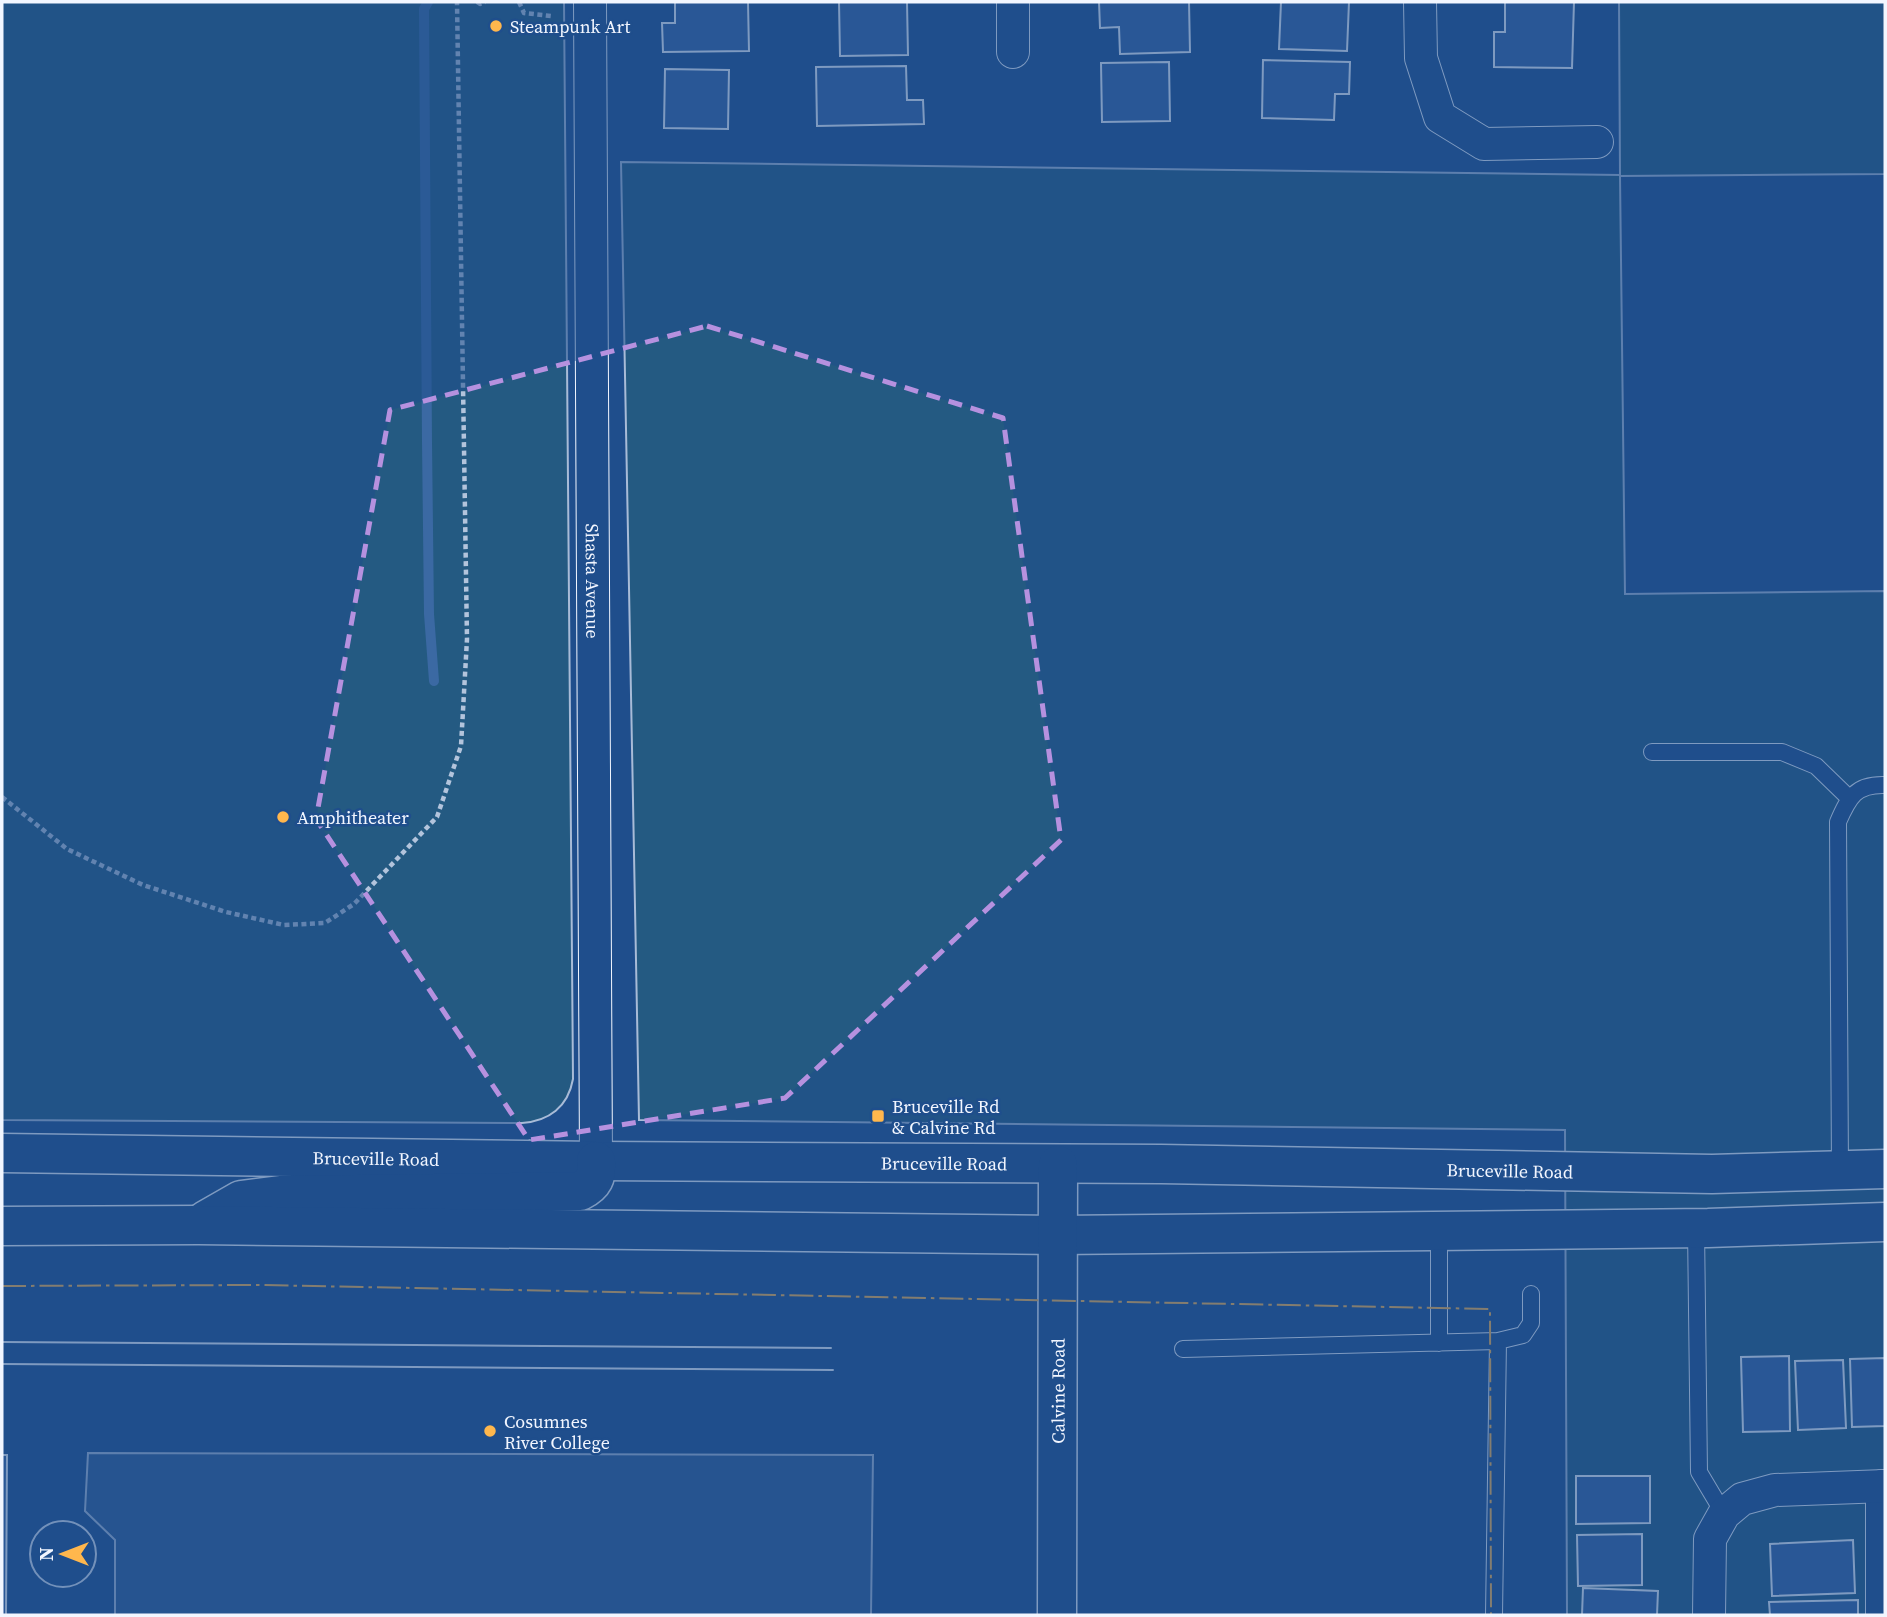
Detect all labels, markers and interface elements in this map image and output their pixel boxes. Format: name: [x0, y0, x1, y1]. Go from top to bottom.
place label: Steampunk Art: [510, 14, 631, 39]
marker: Steampunk Art: [488, 18, 504, 34]
street label: Shasta Avenue: [580, 523, 606, 639]
place label: Amphitheater: [297, 805, 409, 830]
marker: Amphitheater: [275, 809, 291, 825]
place label: Bruceville Rd & Calvine Rd: [892, 1094, 999, 1140]
marker: Bruceville Rd & Calvine Rd: [870, 1108, 886, 1124]
street label: Bruceville Road: [313, 1145, 439, 1171]
street label: Bruceville Road: [881, 1150, 1007, 1176]
street label: Bruceville Road: [1446, 1157, 1573, 1184]
street label: Calvine Road: [1045, 1338, 1070, 1444]
place label: Cosumnes River College: [504, 1409, 610, 1455]
marker: Cosumnes River College: [482, 1423, 498, 1439]
north arrow: [28, 1519, 98, 1589]
text: N: [33, 1547, 59, 1561]

